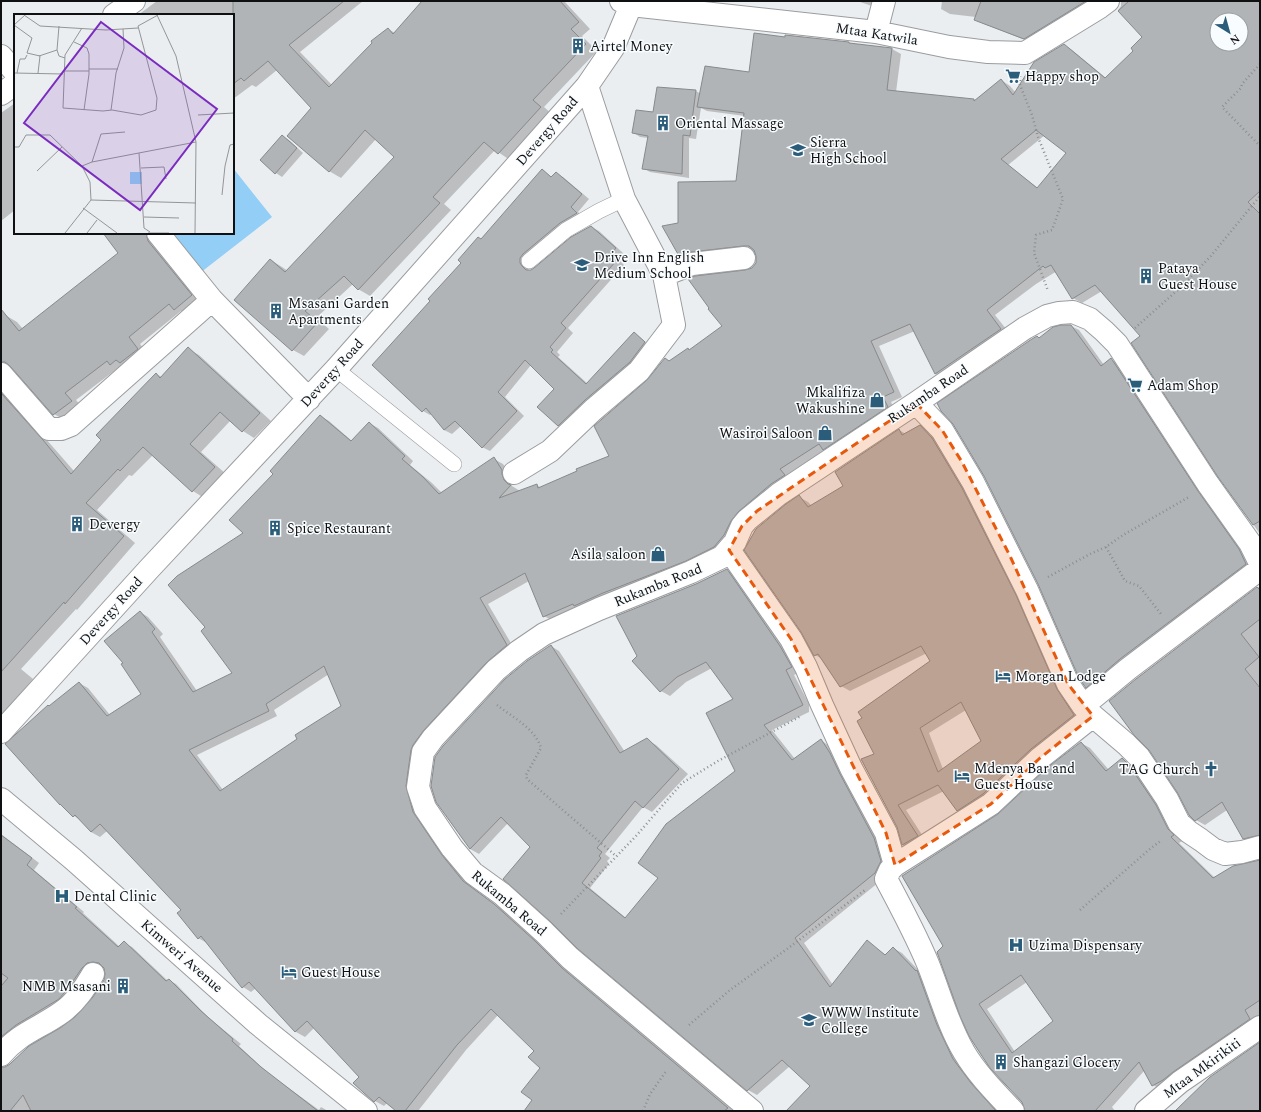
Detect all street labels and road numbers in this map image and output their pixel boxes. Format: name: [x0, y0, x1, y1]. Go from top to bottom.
street label: Mtaa Katwila: [834, 17, 920, 51]
street label: Devergy Road: [511, 91, 583, 170]
street label: Devergy Road: [295, 334, 369, 412]
street label: Rukamba Road: [883, 359, 973, 429]
street label: Rukamba Road: [611, 558, 705, 612]
street label: Devergy Road: [74, 572, 148, 650]
street label: Rukamba Road: [467, 865, 552, 941]
street label: Kimweri Avenue: [136, 914, 228, 998]
street label: Mtaa Mkirikiti: [1159, 1032, 1245, 1104]

